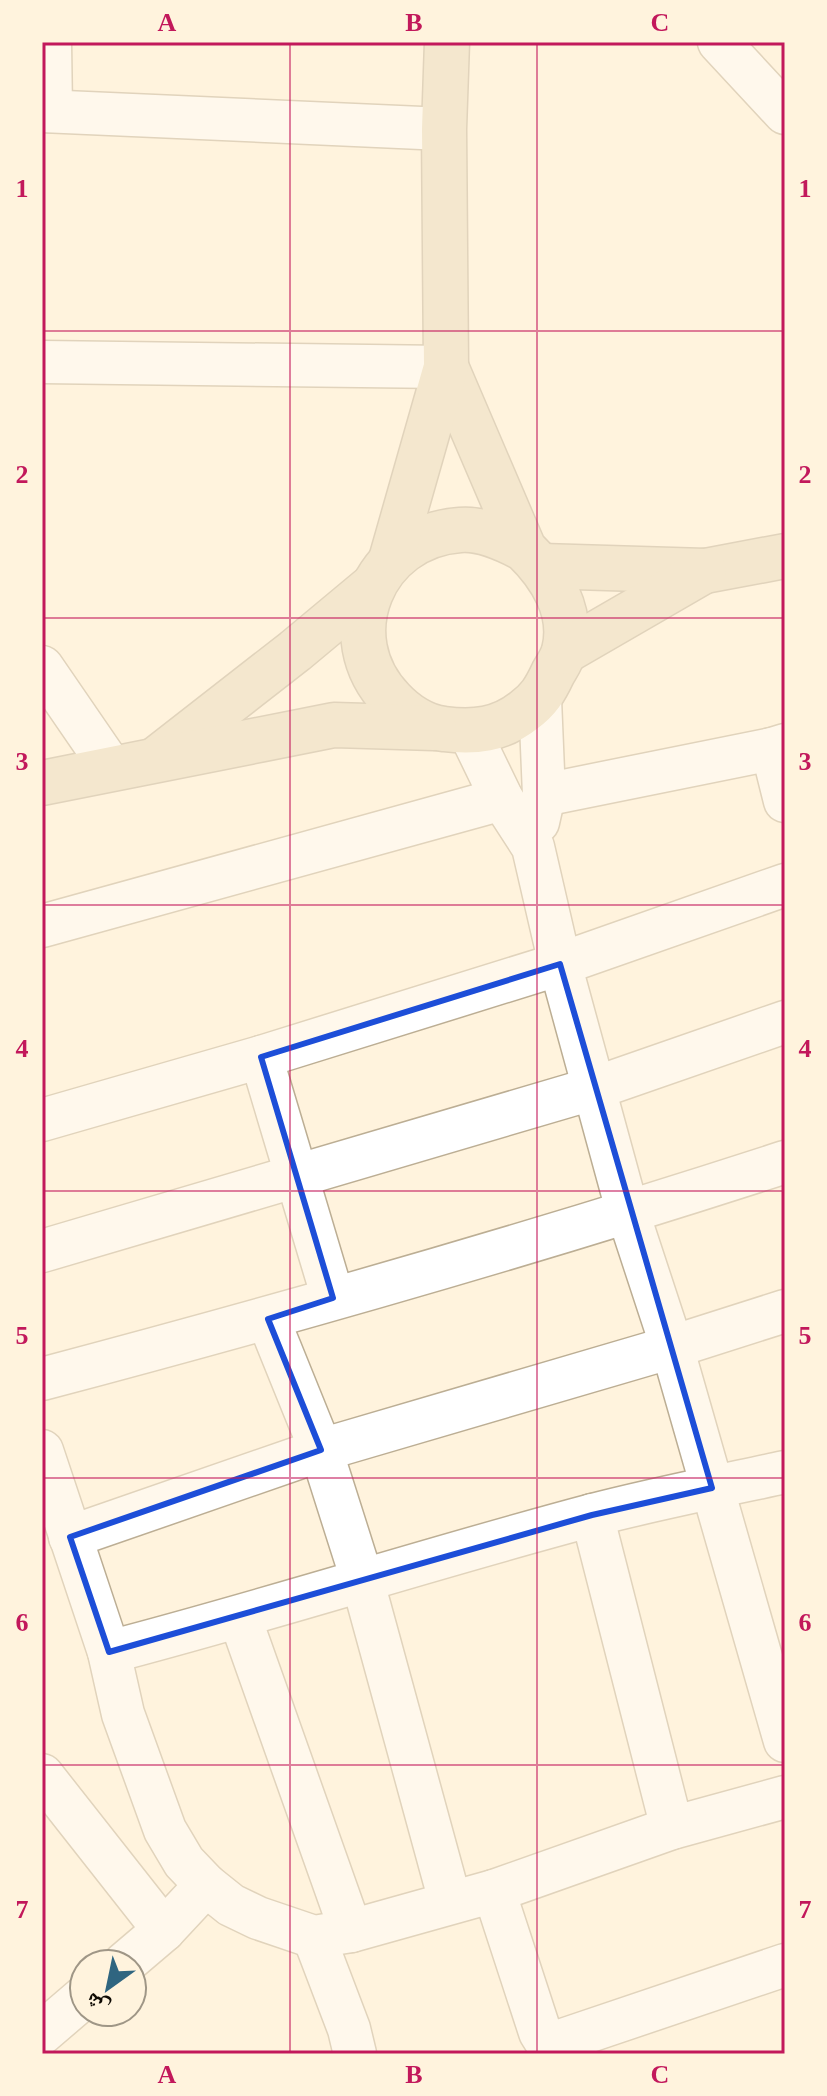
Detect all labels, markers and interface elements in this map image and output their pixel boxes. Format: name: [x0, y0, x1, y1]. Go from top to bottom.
text: A: [158, 8, 177, 37]
text: B: [405, 8, 423, 37]
text: C: [651, 8, 669, 37]
text: 1: [16, 174, 29, 203]
text: 1: [799, 174, 812, 203]
text: 2: [16, 460, 29, 489]
text: 2: [799, 460, 812, 489]
text: 3: [16, 747, 29, 776]
text: 3: [799, 747, 812, 776]
text: 4: [16, 1034, 29, 1063]
text: 4: [799, 1034, 812, 1063]
text: 5: [16, 1321, 29, 1350]
text: 5: [799, 1321, 812, 1350]
text: 6: [16, 1608, 29, 1637]
text: 6: [799, 1608, 812, 1637]
text: 7: [16, 1895, 29, 1924]
text: 7: [799, 1895, 812, 1924]
north arrow: [68, 1948, 148, 2028]
text: ش: [81, 1987, 115, 2021]
text: A: [158, 2060, 177, 2089]
text: B: [405, 2060, 423, 2089]
text: C: [651, 2060, 669, 2089]

